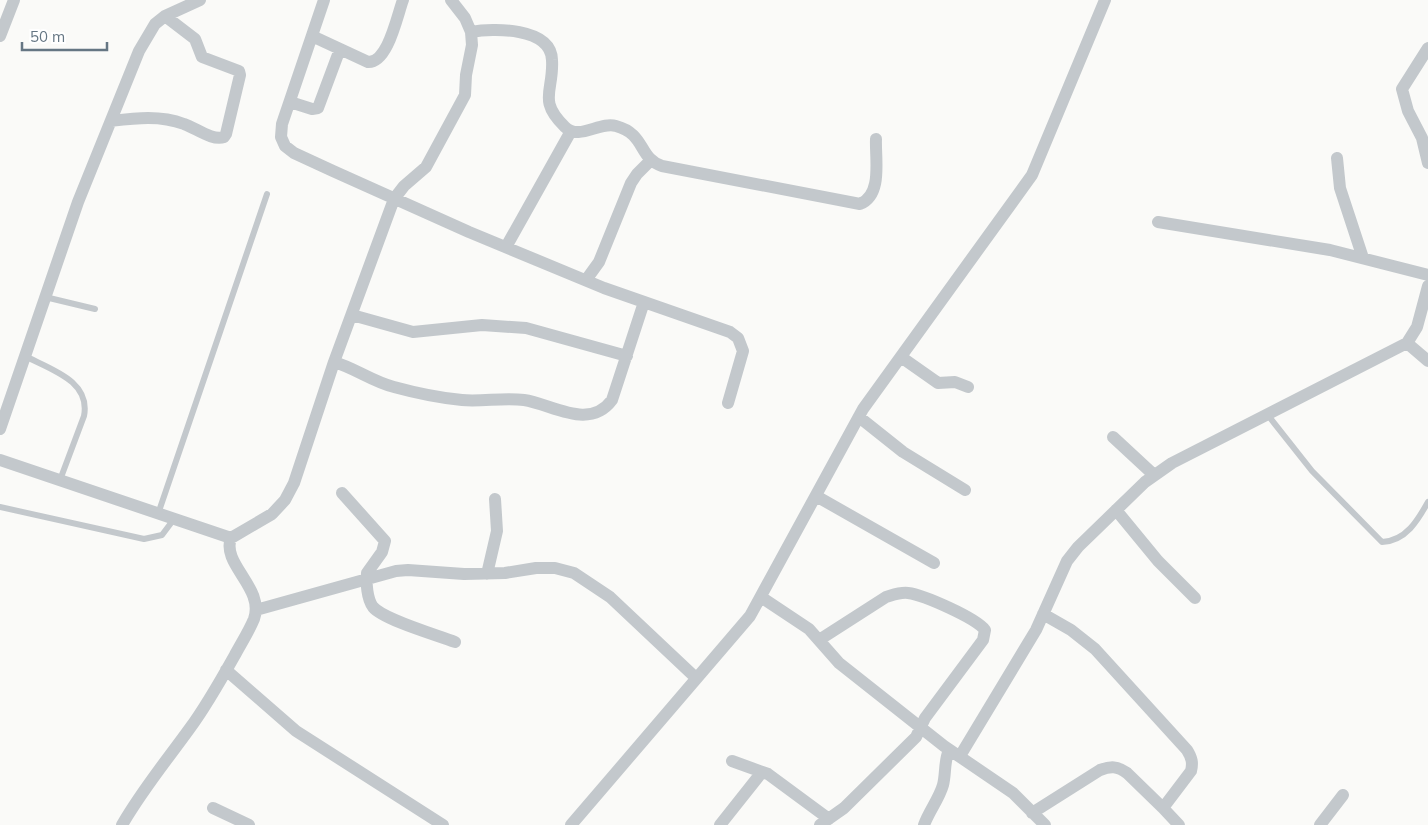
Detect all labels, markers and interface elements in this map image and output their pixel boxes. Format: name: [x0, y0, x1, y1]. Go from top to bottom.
scale bar: [22, 20, 108, 52]
text: 50 m: [30, 27, 65, 46]

